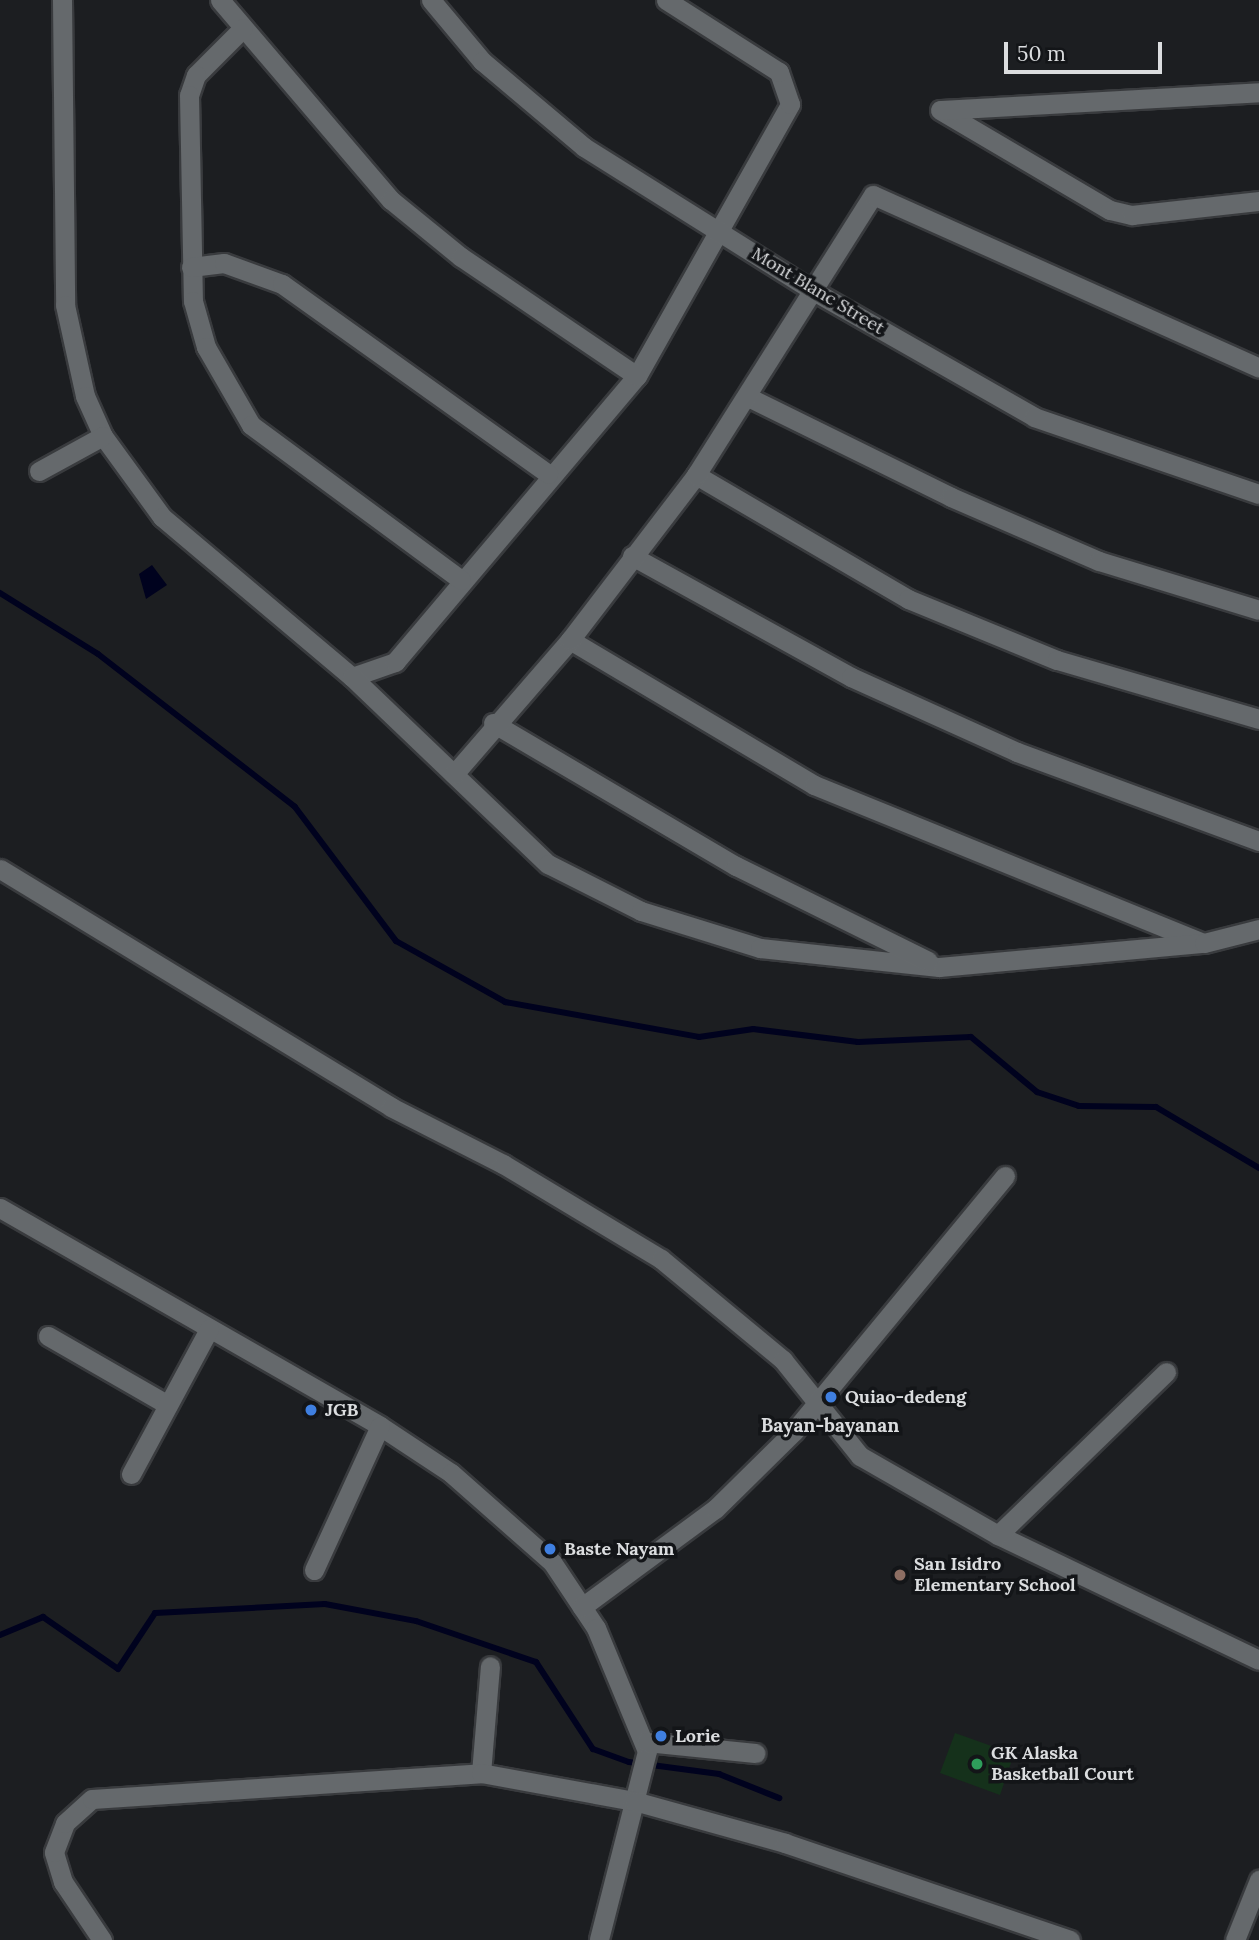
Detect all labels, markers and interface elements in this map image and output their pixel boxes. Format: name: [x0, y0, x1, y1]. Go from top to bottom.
scale bar: [1007, 28, 1164, 72]
text: 50 m: [1017, 40, 1066, 67]
street label: Mont Blanc Street: [748, 243, 888, 339]
place label: Quiao-dedeng: [845, 1386, 966, 1408]
marker: Quiao-dedeng: [823, 1389, 839, 1405]
place label: JGB: [325, 1399, 358, 1421]
marker: JGB: [303, 1402, 319, 1418]
district label: Bayan-bayanan: [761, 1415, 899, 1437]
place label: Baste Nayam: [564, 1538, 674, 1560]
marker: Baste Nayam: [542, 1541, 558, 1557]
place label: San Isidro Elementary School: [914, 1554, 1076, 1596]
marker: San Isidro Elementary School: [892, 1567, 908, 1583]
place label: Lorie: [675, 1725, 720, 1747]
marker: Lorie: [653, 1728, 669, 1744]
place label: GK Alaska Basketball Court: [991, 1743, 1134, 1786]
marker: GK Alaska Basketball Court: [969, 1756, 985, 1772]

